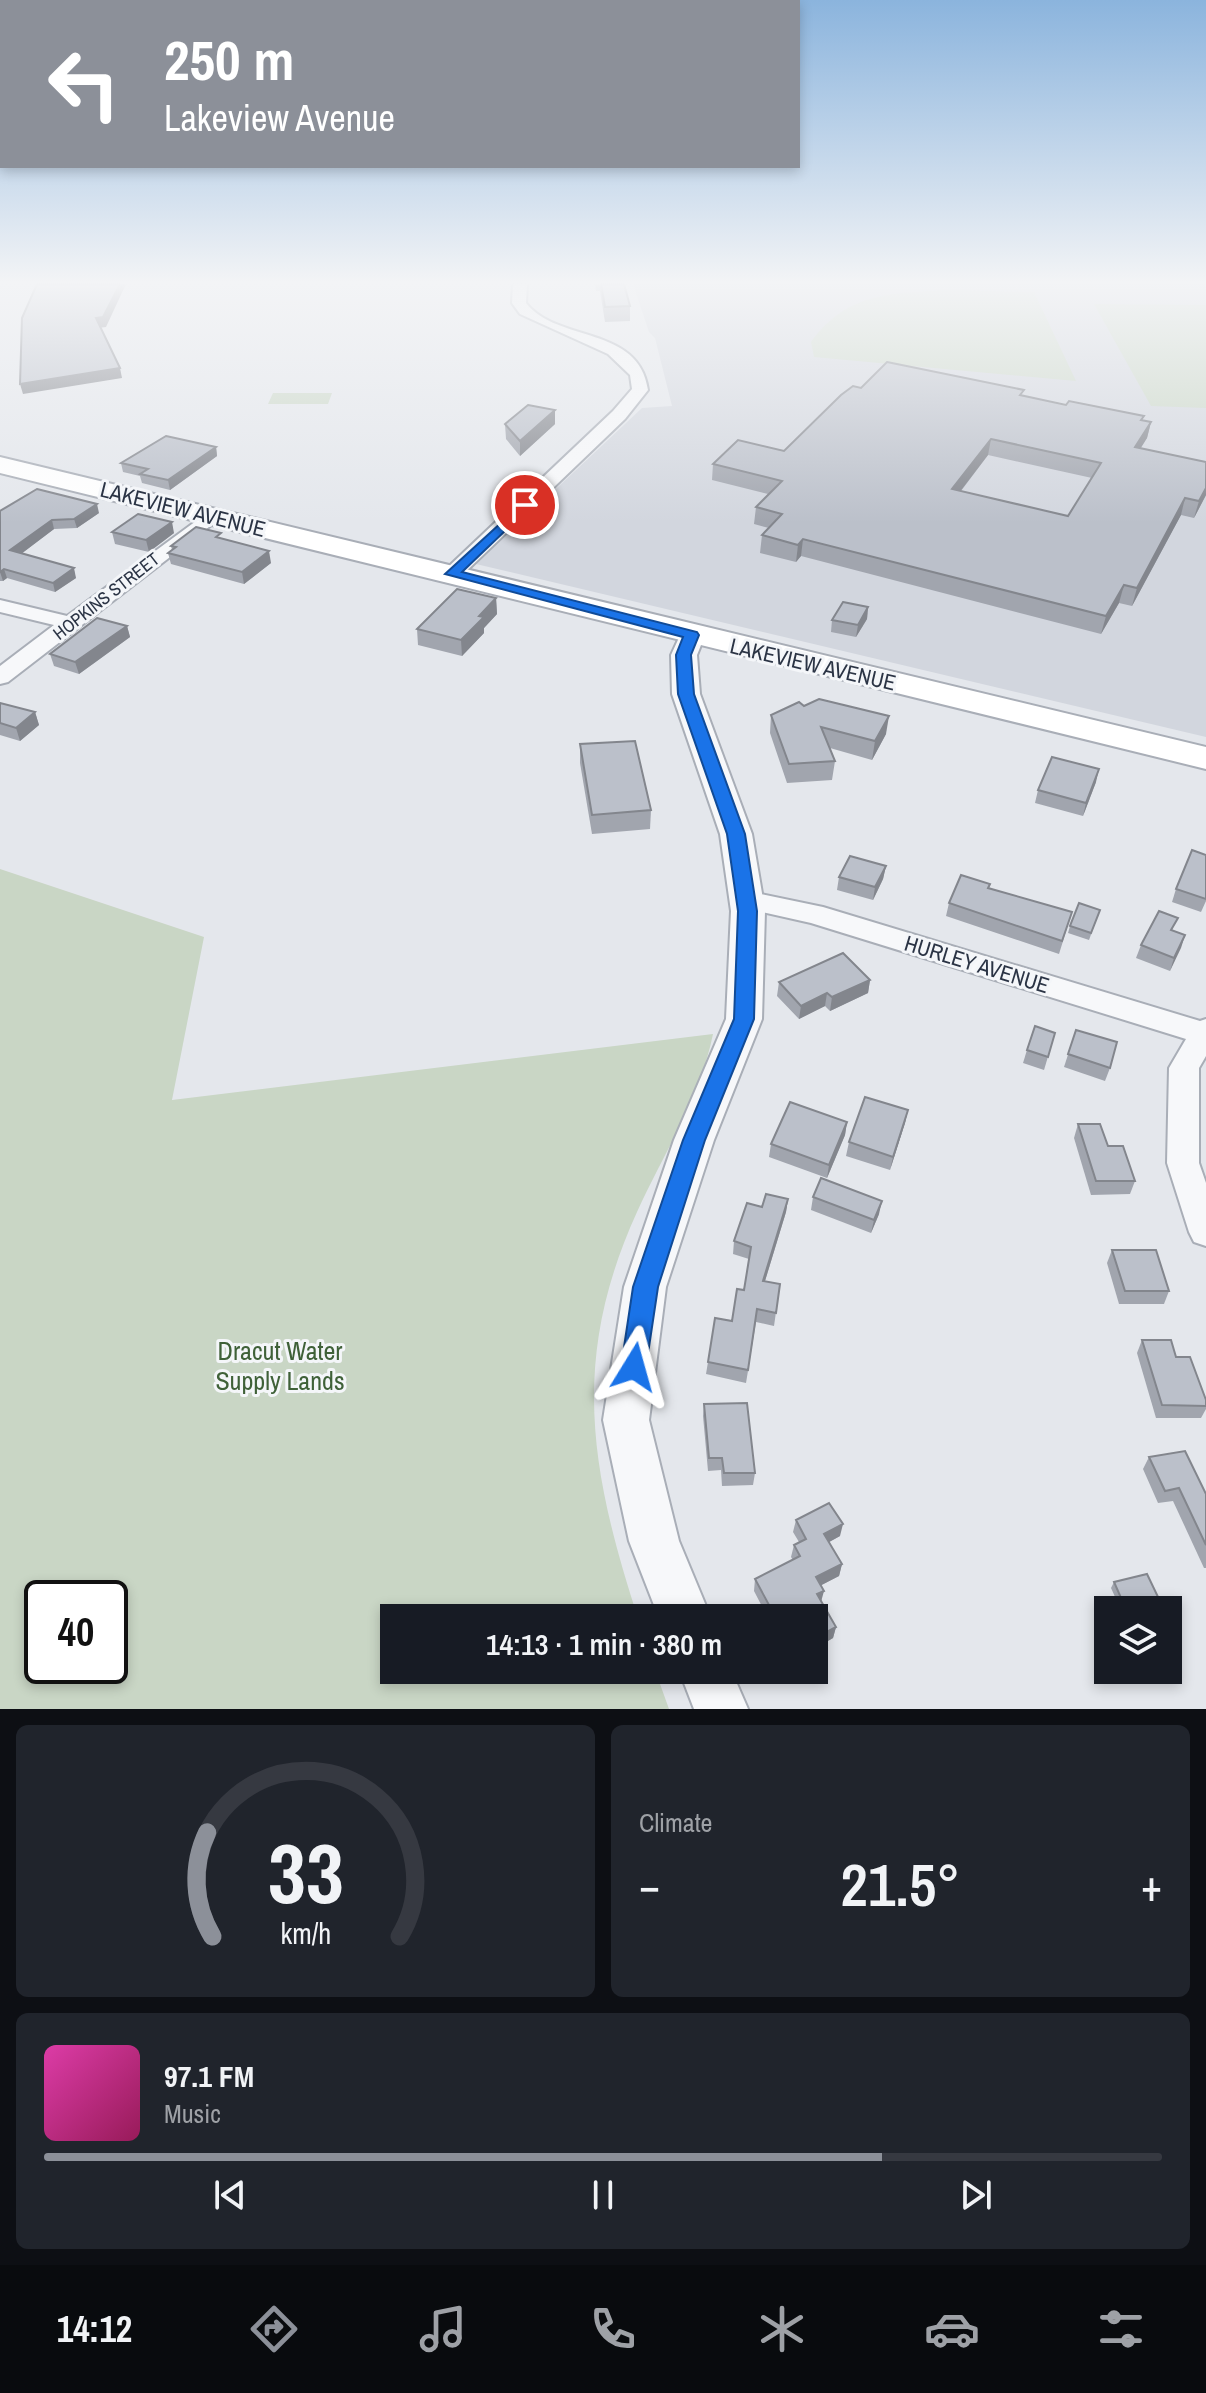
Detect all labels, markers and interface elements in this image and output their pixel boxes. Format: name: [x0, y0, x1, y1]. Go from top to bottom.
text: 250 m: [164, 22, 294, 97]
icon: left: [32, 32, 136, 136]
text: Lakeview Avenue: [164, 94, 395, 142]
pin: [491, 471, 559, 539]
street label: LAKEVIEW AVENUE: [97, 474, 269, 544]
icon: arrive: [503, 483, 547, 527]
street label: HOPKINS STREET: [48, 547, 164, 645]
street label: LAKEVIEW AVENUE: [727, 630, 899, 698]
street label: HURLEY AVENUE: [901, 928, 1053, 1000]
position arrow: [592, 1325, 676, 1409]
park label: Dracut Water Supply Lands: [215, 1333, 345, 1398]
speed limit sign: 40: [24, 1580, 128, 1684]
map controls: [1094, 1596, 1182, 1684]
button: layers: [1094, 1596, 1182, 1684]
text: 14:13 · 1 min · 380 m: [486, 1624, 722, 1664]
text: Climate: [639, 1805, 712, 1840]
text: 33: [268, 1817, 343, 1929]
text: 21.5°: [841, 1844, 960, 1925]
text: −: [639, 1855, 660, 1915]
text: +: [1141, 1855, 1162, 1915]
text: km/h: [280, 1914, 331, 1953]
text: 97.1 FM: [164, 2056, 254, 2096]
text: Music: [164, 2096, 221, 2131]
icon: previous: [208, 2173, 252, 2217]
icon: pause: [581, 2173, 625, 2217]
icon: next: [954, 2173, 998, 2217]
icon: directions: [246, 2301, 302, 2357]
icon: music: [415, 2301, 471, 2357]
icon: phone: [585, 2301, 641, 2357]
icon: climate: [754, 2301, 810, 2357]
icon: car: [924, 2301, 980, 2357]
icon: filters: [1093, 2301, 1149, 2357]
text: 14:12: [57, 2305, 132, 2353]

